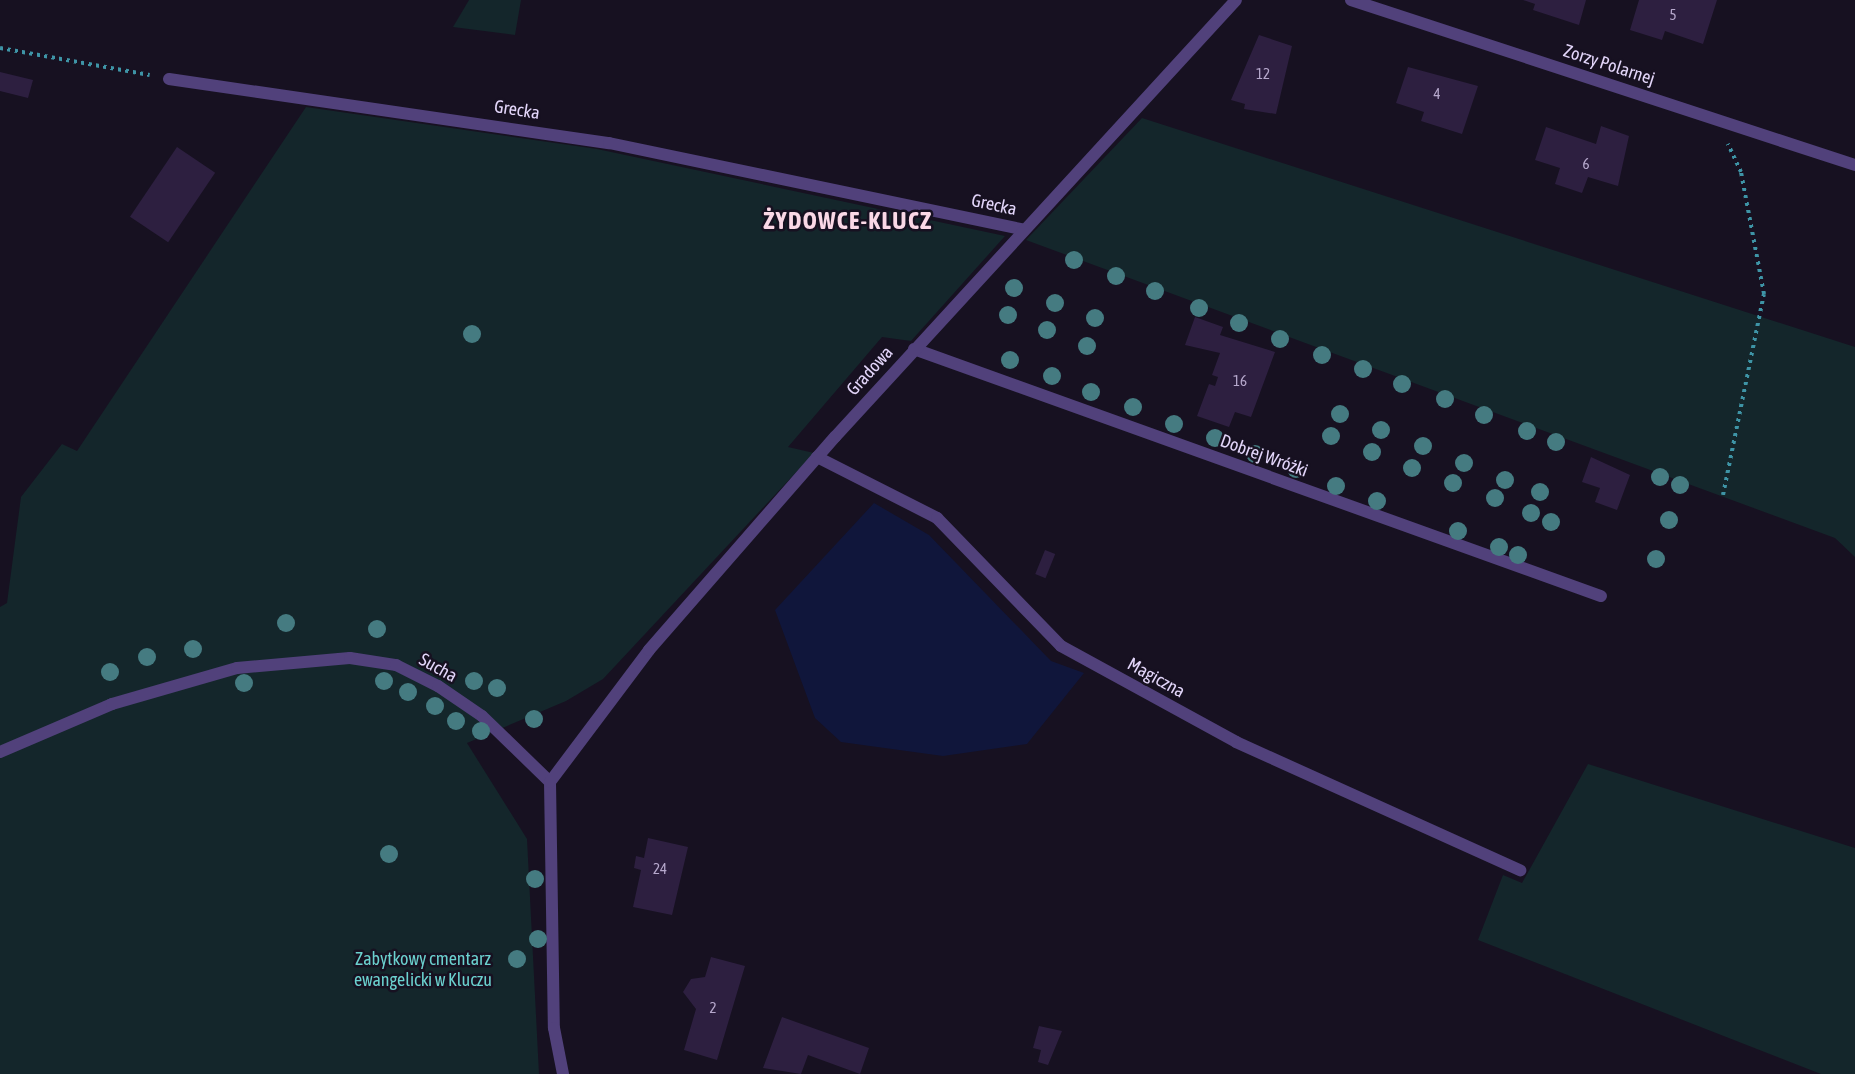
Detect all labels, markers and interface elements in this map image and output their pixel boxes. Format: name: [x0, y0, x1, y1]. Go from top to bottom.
house number: 5: [1669, 6, 1677, 24]
street label: Zorzy Polarnej: [1561, 40, 1657, 90]
house number: 12: [1256, 65, 1270, 83]
house number: 4: [1433, 85, 1441, 103]
street label: Grecka: [493, 96, 541, 124]
house number: 6: [1582, 155, 1590, 173]
street label: Grecka: [969, 190, 1019, 220]
district label: ŻYDOWCE-KLUCZ: [763, 207, 933, 235]
street label: Gradowa: [842, 342, 898, 400]
house number: 16: [1233, 372, 1247, 390]
street label: Dobrej Wróżki: [1217, 430, 1311, 482]
street label: Sucha: [415, 649, 461, 687]
street label: Magiczna: [1123, 653, 1189, 703]
house number: 24: [653, 860, 667, 878]
park label: Zabytkowy cmentarz ewangelicki w Kluczu: [354, 949, 492, 992]
house number: 2: [709, 999, 717, 1017]

